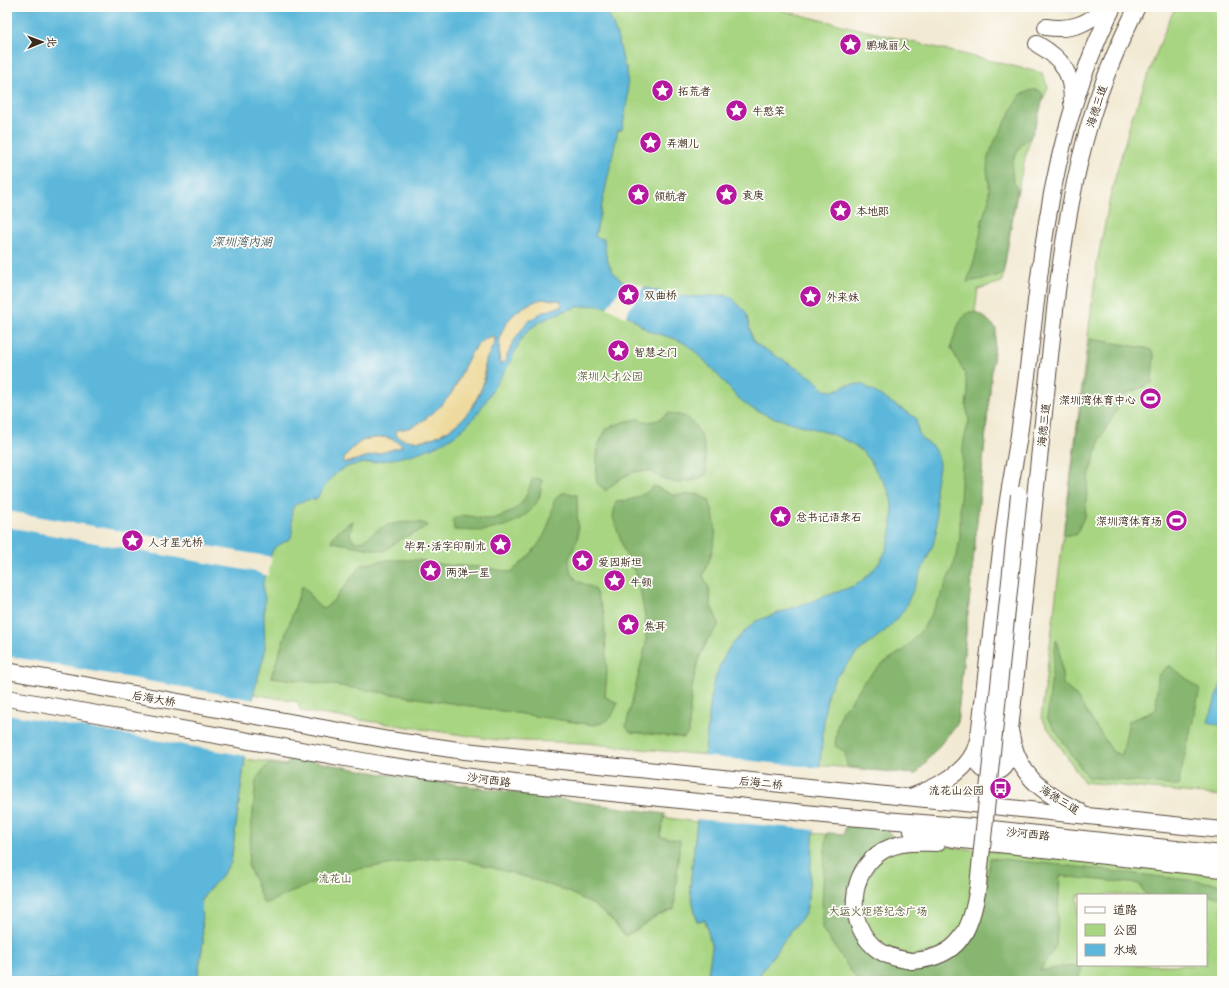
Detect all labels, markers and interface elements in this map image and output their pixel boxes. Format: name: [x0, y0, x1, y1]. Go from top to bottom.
north arrow: [22, 22, 62, 62]
place icon: 鹏城丽人: [837, 31, 863, 57]
text: 北: [45, 36, 60, 47]
place label: 鹏城丽人: [866, 37, 910, 52]
place icon: 拓荒者: [650, 77, 676, 103]
place label: 拓荒者: [678, 83, 711, 98]
street label: 海德三道: [1082, 83, 1110, 129]
place icon: 牛憨笨: [724, 97, 750, 123]
place label: 牛憨笨: [752, 103, 785, 118]
place icon: 弄潮儿: [638, 129, 664, 155]
place label: 弄潮儿: [666, 135, 699, 150]
place icon: 袁庚: [714, 181, 740, 207]
place icon: 领航者: [626, 182, 652, 208]
place label: 袁庚: [742, 187, 764, 202]
place label: 领航者: [654, 188, 687, 203]
place icon: 本地郎: [828, 197, 854, 223]
place label: 本地郎: [856, 203, 889, 218]
water label: 深圳湾内湖: [212, 233, 273, 249]
place icon: 双曲桥: [615, 281, 641, 307]
place icon: 外来妹: [797, 283, 823, 309]
place label: 双曲桥: [644, 287, 677, 302]
place label: 外来妹: [826, 289, 859, 304]
place icon: 智慧之门: [606, 338, 632, 364]
place label: 智慧之门: [634, 344, 678, 359]
park label: 深圳人才公园: [577, 368, 643, 383]
sports icon: 深圳湾体育中心: [1138, 386, 1164, 412]
place label: 深圳湾体育中心: [1059, 392, 1136, 407]
street label: 海德三道: [1033, 402, 1053, 448]
place icon: 总书记语录石: [767, 503, 793, 529]
sports icon: 深圳湾体育场: [1164, 507, 1190, 533]
place label: 总书记语录石: [796, 509, 862, 524]
place label: 深圳湾体育场: [1096, 513, 1162, 528]
place icon: 人才星光桥: [120, 528, 146, 554]
place icon: 毕昇·活字印刷术: [488, 532, 514, 558]
place label: 人才星光桥: [148, 534, 203, 549]
place label: 毕昇·活字印刷术: [404, 538, 486, 553]
place icon: 爱因斯坦: [570, 548, 596, 574]
place label: 爱因斯坦: [598, 554, 642, 569]
place icon: 两弹一星: [418, 558, 444, 584]
place label: 两弹一星: [446, 564, 490, 579]
place icon: 牛顿: [601, 568, 627, 594]
place label: 牛顿: [630, 574, 652, 589]
place icon: 焦耳: [615, 612, 641, 638]
place label: 焦耳: [644, 618, 666, 633]
street label: 后海大桥: [131, 687, 177, 709]
street label: 沙河西路: [466, 769, 512, 789]
street label: 后海二桥: [738, 772, 784, 792]
bus stop icon: 流花山公园: [987, 776, 1013, 802]
street label: 海德三道: [1037, 781, 1083, 817]
place label: 流花山公园: [929, 782, 984, 797]
street label: 沙河西路: [1005, 823, 1051, 843]
park label: 流花山: [319, 870, 352, 885]
legend: [1077, 894, 1207, 966]
text: 道路: [1113, 901, 1137, 917]
park label: 大运火炬塔纪念广场: [829, 903, 928, 918]
text: 公园: [1113, 921, 1137, 937]
text: 水域: [1113, 941, 1137, 957]

